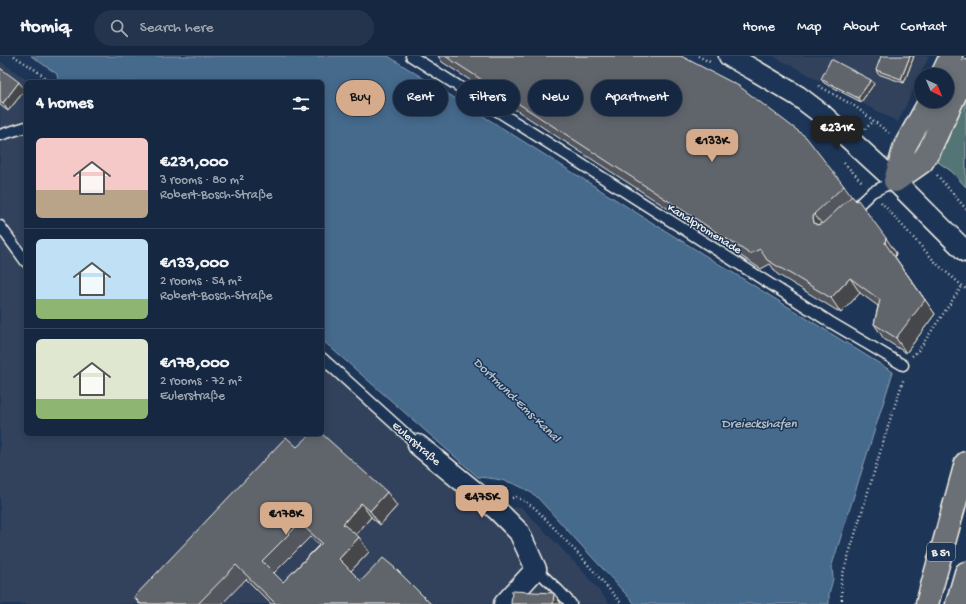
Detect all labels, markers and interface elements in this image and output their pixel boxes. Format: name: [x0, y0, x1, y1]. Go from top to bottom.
search box: [94, 10, 374, 46]
text: Homiq: [20, 16, 70, 39]
icon: search: [108, 17, 130, 39]
text: Search here: [140, 19, 214, 37]
text: Home: [743, 19, 775, 36]
text: Map: [797, 19, 821, 36]
text: About: [843, 19, 879, 36]
text: Contact: [901, 19, 946, 36]
north arrow: [914, 68, 954, 108]
map controls: [914, 68, 954, 108]
chip: Buy: [336, 80, 385, 116]
chip: Rent: [393, 80, 448, 116]
chip: Filters: [456, 80, 520, 116]
chip: New: [528, 80, 583, 116]
chip: Apartment: [591, 80, 682, 116]
icon: filters: [290, 93, 312, 115]
text: 4 homes: [36, 94, 93, 114]
pin: €231K: [809, 116, 865, 150]
text: €231K: [820, 121, 854, 136]
pin: €133K: [684, 129, 740, 163]
text: €133K: [695, 134, 729, 149]
text: €231,000: [160, 153, 228, 173]
icon: home: [68, 154, 116, 202]
text: 3 rooms · 80 m²: [160, 173, 244, 188]
text: Robert-Bosch-Straße: [160, 188, 273, 203]
street label: Kanalpromenade: [664, 201, 744, 259]
text: €133,000: [160, 254, 229, 274]
icon: home: [68, 255, 116, 303]
text: 2 rooms · 54 m²: [160, 274, 242, 289]
text: Robert-Bosch-Straße: [160, 289, 273, 304]
text: €178,000: [160, 354, 229, 374]
icon: home: [68, 355, 116, 403]
water label: Dortmund-Ems-Kanal: [470, 355, 564, 447]
text: 2 rooms · 72 m²: [160, 374, 242, 389]
text: Eulerstraße: [160, 389, 225, 404]
water label: Dreieckshafen: [721, 417, 798, 432]
street label: Eulerstraße: [388, 420, 443, 470]
pin: €475K: [454, 485, 510, 519]
text: €475K: [465, 490, 499, 505]
pin: €178K: [258, 502, 314, 536]
text: €178K: [269, 507, 303, 522]
road number: B 51: [927, 543, 955, 561]

